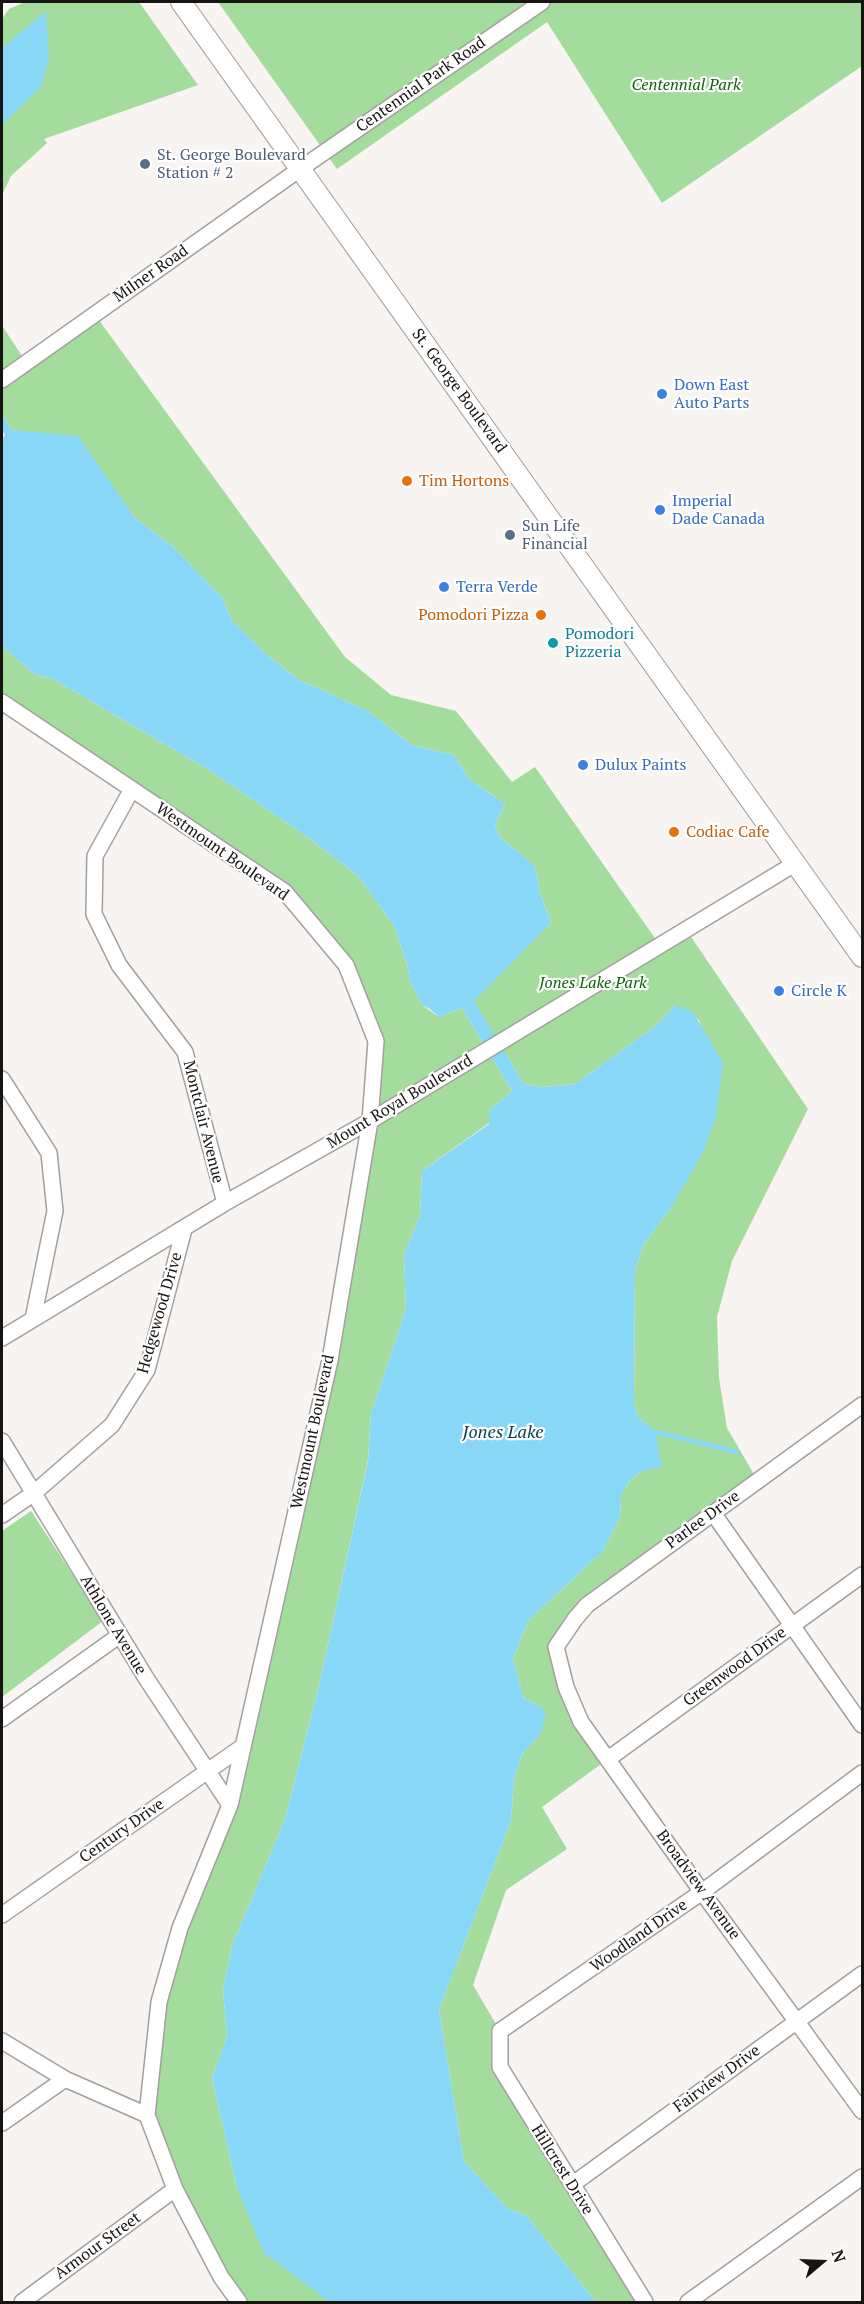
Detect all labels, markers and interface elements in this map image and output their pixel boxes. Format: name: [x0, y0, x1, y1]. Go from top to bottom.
street label: Centennial Park Road: [353, 33, 489, 137]
park label: Centennial Park: [631, 75, 741, 95]
place label: St. George Boulevard Station # 2: [157, 145, 306, 183]
marker: St. George Boulevard Station # 2: [138, 157, 152, 171]
street label: Milner Road: [110, 241, 192, 307]
street label: St. George Boulevard: [407, 325, 511, 457]
place label: Down East Auto Parts: [674, 375, 749, 413]
marker: Down East Auto Parts: [655, 387, 669, 401]
place label: Tim Hortons: [419, 471, 509, 491]
marker: Tim Hortons: [400, 474, 414, 488]
place label: Imperial Dade Canada: [672, 491, 765, 529]
marker: Imperial Dade Canada: [653, 503, 667, 517]
place label: Sun Life Financial: [522, 516, 588, 554]
marker: Sun Life Financial: [503, 528, 517, 542]
place label: Terra Verde: [456, 577, 538, 597]
marker: Terra Verde: [437, 580, 451, 594]
place label: Pomodori Pizza: [418, 605, 529, 625]
marker: Pomodori Pizza: [534, 608, 548, 622]
place label: Pomodori Pizzeria: [565, 624, 634, 662]
marker: Pomodori Pizzeria: [546, 636, 560, 650]
place label: Dulux Paints: [595, 755, 686, 775]
marker: Dulux Paints: [576, 758, 590, 772]
street label: Westmount Boulevard: [152, 799, 292, 905]
place label: Codiac Cafe: [686, 822, 770, 842]
marker: Codiac Cafe: [667, 825, 681, 839]
park label: Jones Lake Park: [539, 973, 647, 993]
place label: Circle K: [791, 981, 847, 1001]
marker: Circle K: [772, 984, 786, 998]
street label: Mount Royal Boulevard: [324, 1051, 476, 1153]
street label: Montclair Avenue: [178, 1059, 228, 1185]
street label: Hedgewood Drive: [134, 1250, 186, 1376]
street label: Westmount Boulevard: [287, 1353, 339, 1511]
water label: Jones Lake: [462, 1422, 544, 1444]
street label: Parlee Drive: [662, 1487, 744, 1553]
street label: Athlone Avenue: [76, 1572, 150, 1678]
street label: Greenwood Drive: [680, 1623, 790, 1711]
street label: Century Drive: [76, 1795, 168, 1867]
street label: Broadview Avenue: [652, 1826, 744, 1944]
street label: Woodland Drive: [587, 1895, 691, 1977]
street label: Fairview Drive: [670, 2041, 764, 2117]
street label: Hillcrest Drive: [527, 2121, 597, 2219]
street label: Armour Street: [51, 2208, 145, 2284]
north arrow: [792, 2232, 852, 2292]
text: N: [827, 2247, 851, 2265]

